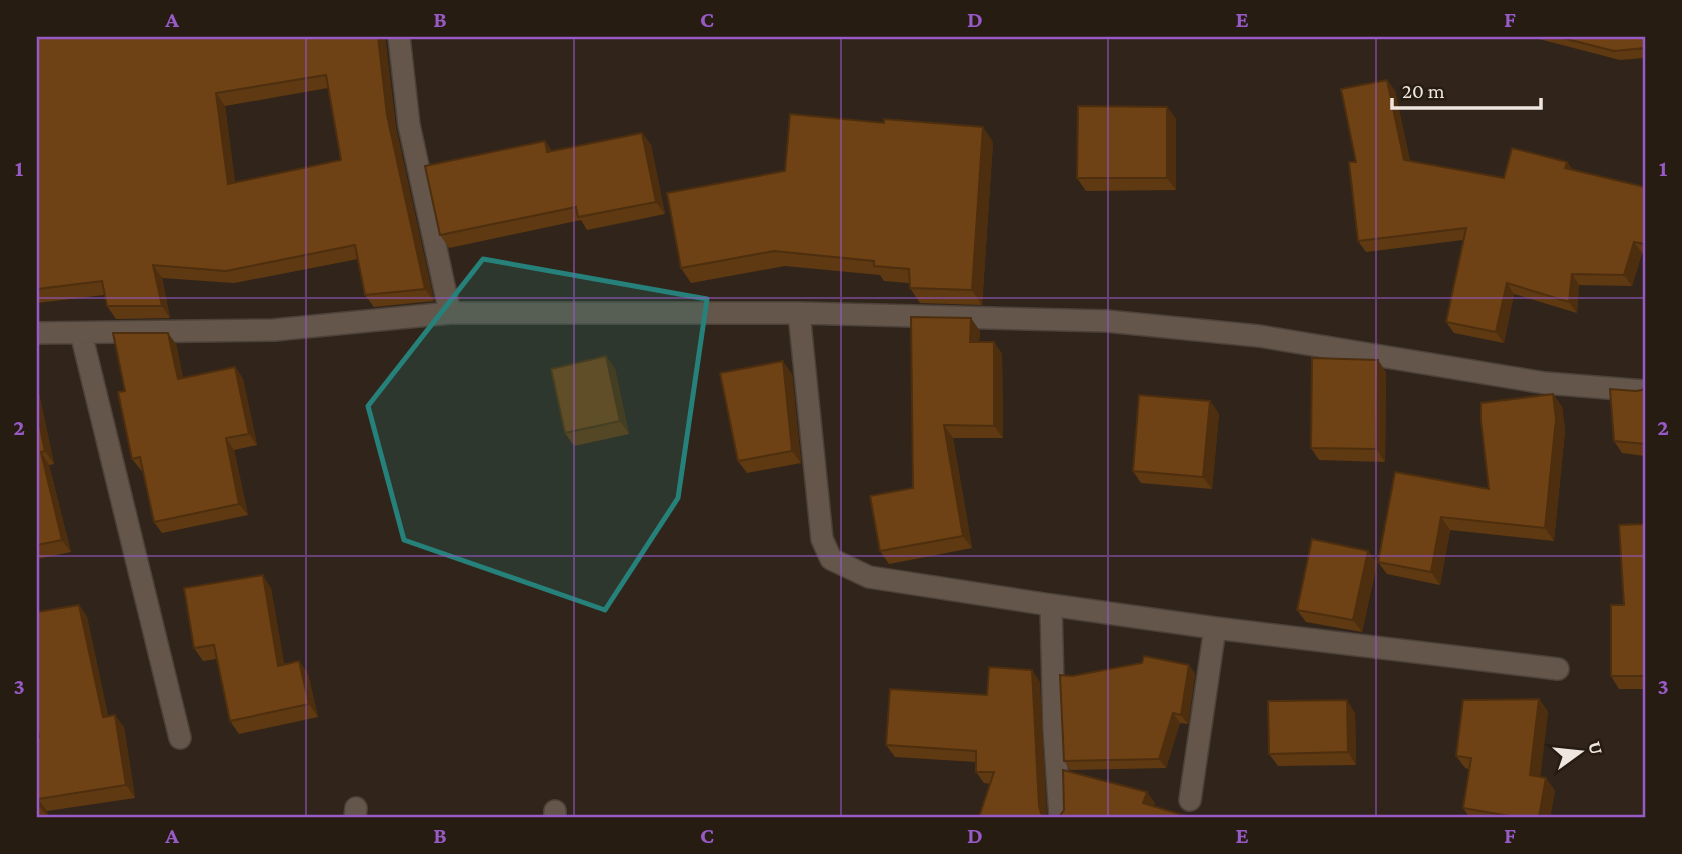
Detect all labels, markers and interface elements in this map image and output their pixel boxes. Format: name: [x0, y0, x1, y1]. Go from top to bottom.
text: A: [164, 6, 179, 32]
text: B: [433, 6, 447, 32]
text: C: [700, 6, 714, 32]
text: D: [967, 6, 983, 32]
text: E: [1235, 6, 1249, 32]
text: F: [1504, 6, 1516, 32]
scale bar: [1392, 66, 1540, 110]
text: 20 m: [1402, 79, 1445, 103]
text: 1: [15, 155, 24, 181]
text: 1: [1659, 155, 1668, 181]
text: 2: [13, 414, 25, 440]
text: 2: [1657, 414, 1669, 440]
text: 3: [13, 673, 25, 699]
text: 3: [1657, 673, 1669, 699]
north arrow: [1546, 718, 1616, 788]
text: U: [1584, 739, 1608, 757]
text: A: [164, 822, 179, 848]
text: B: [433, 822, 447, 848]
text: C: [700, 822, 714, 848]
text: D: [967, 822, 983, 848]
text: E: [1235, 822, 1249, 848]
text: F: [1504, 822, 1516, 848]

